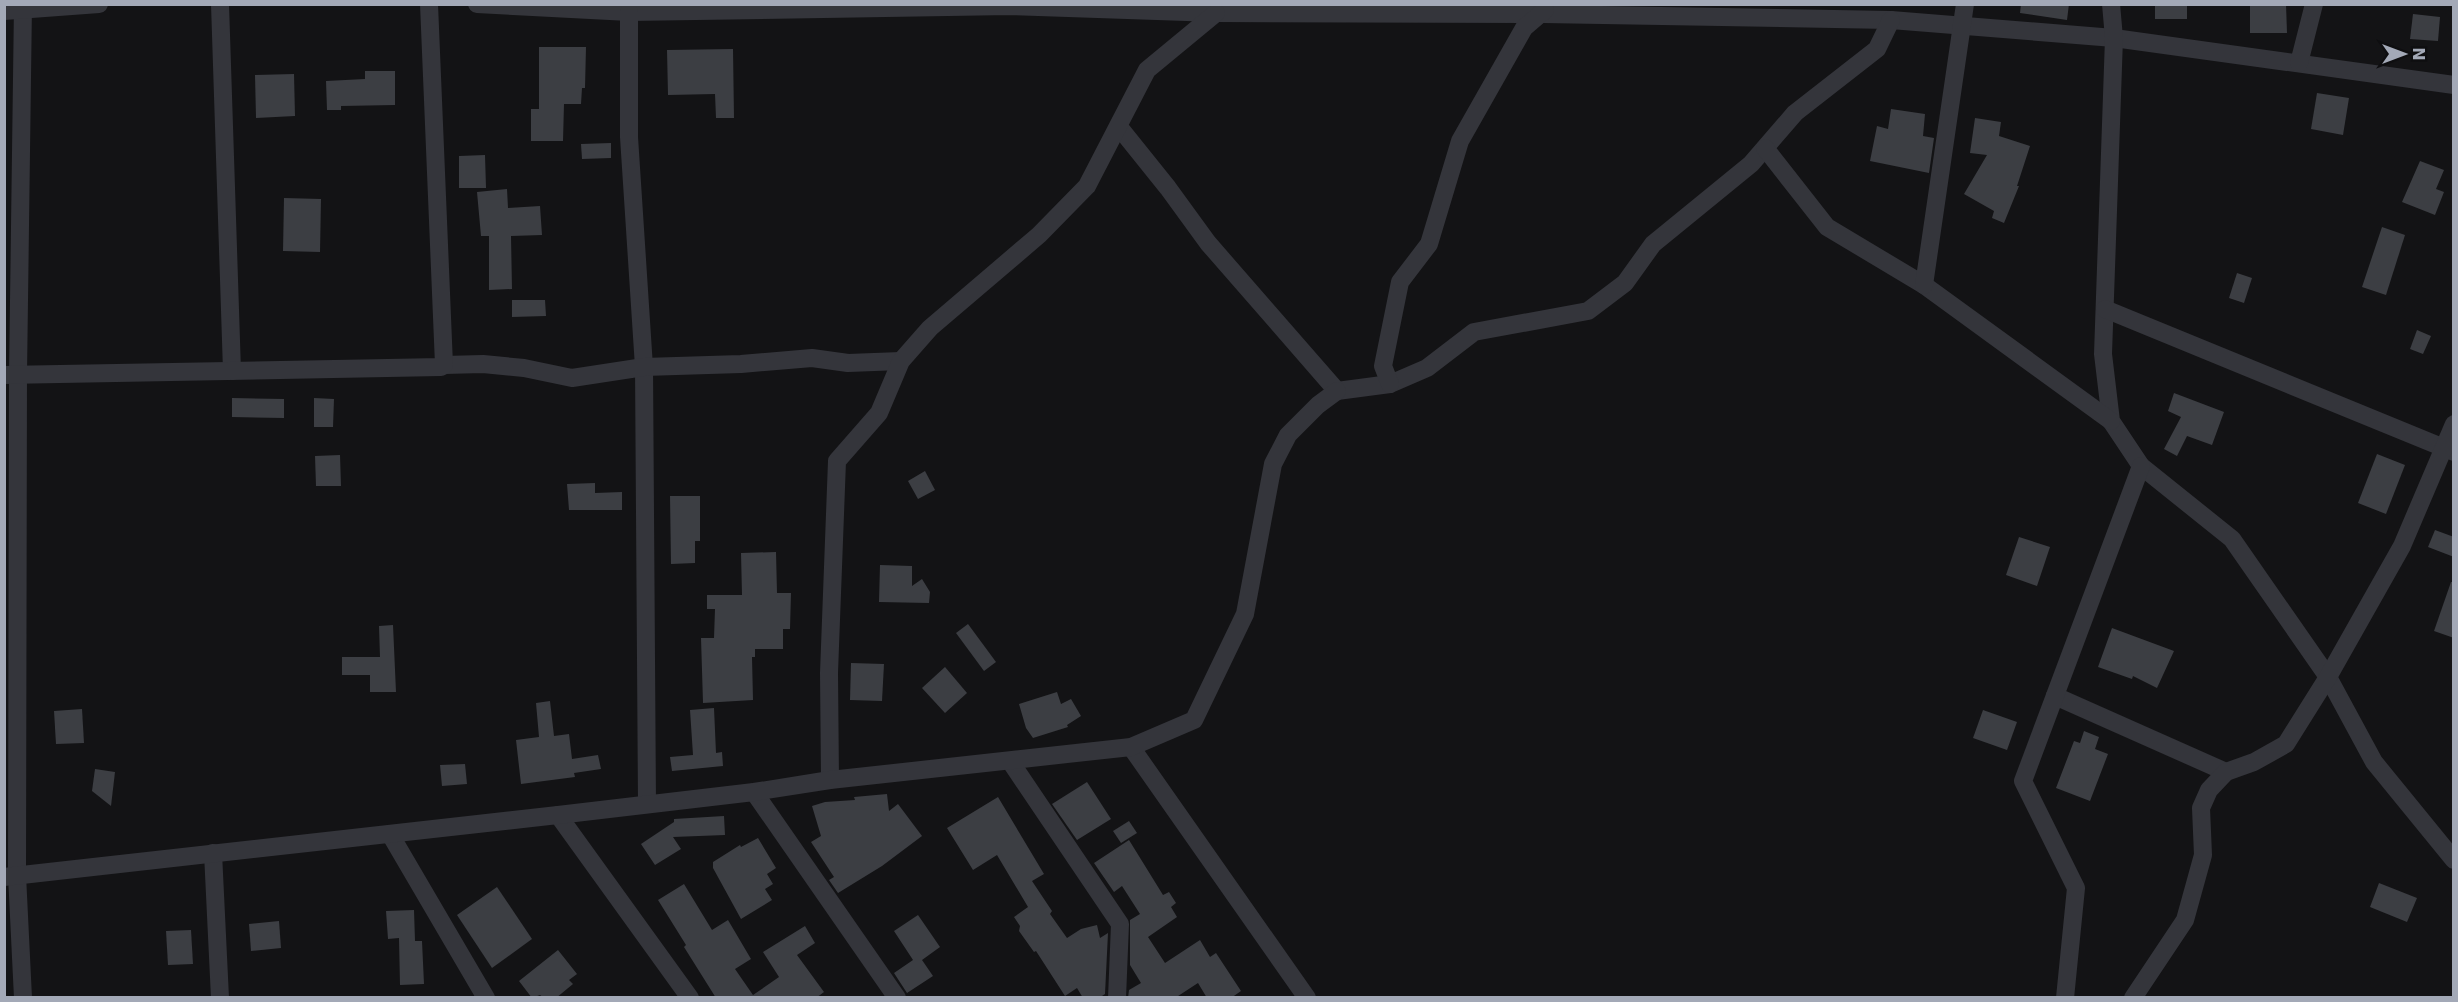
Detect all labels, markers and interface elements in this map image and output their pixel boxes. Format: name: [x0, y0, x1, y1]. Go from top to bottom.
north arrow: [2374, 24, 2434, 84]
text: N: [2409, 47, 2428, 61]

